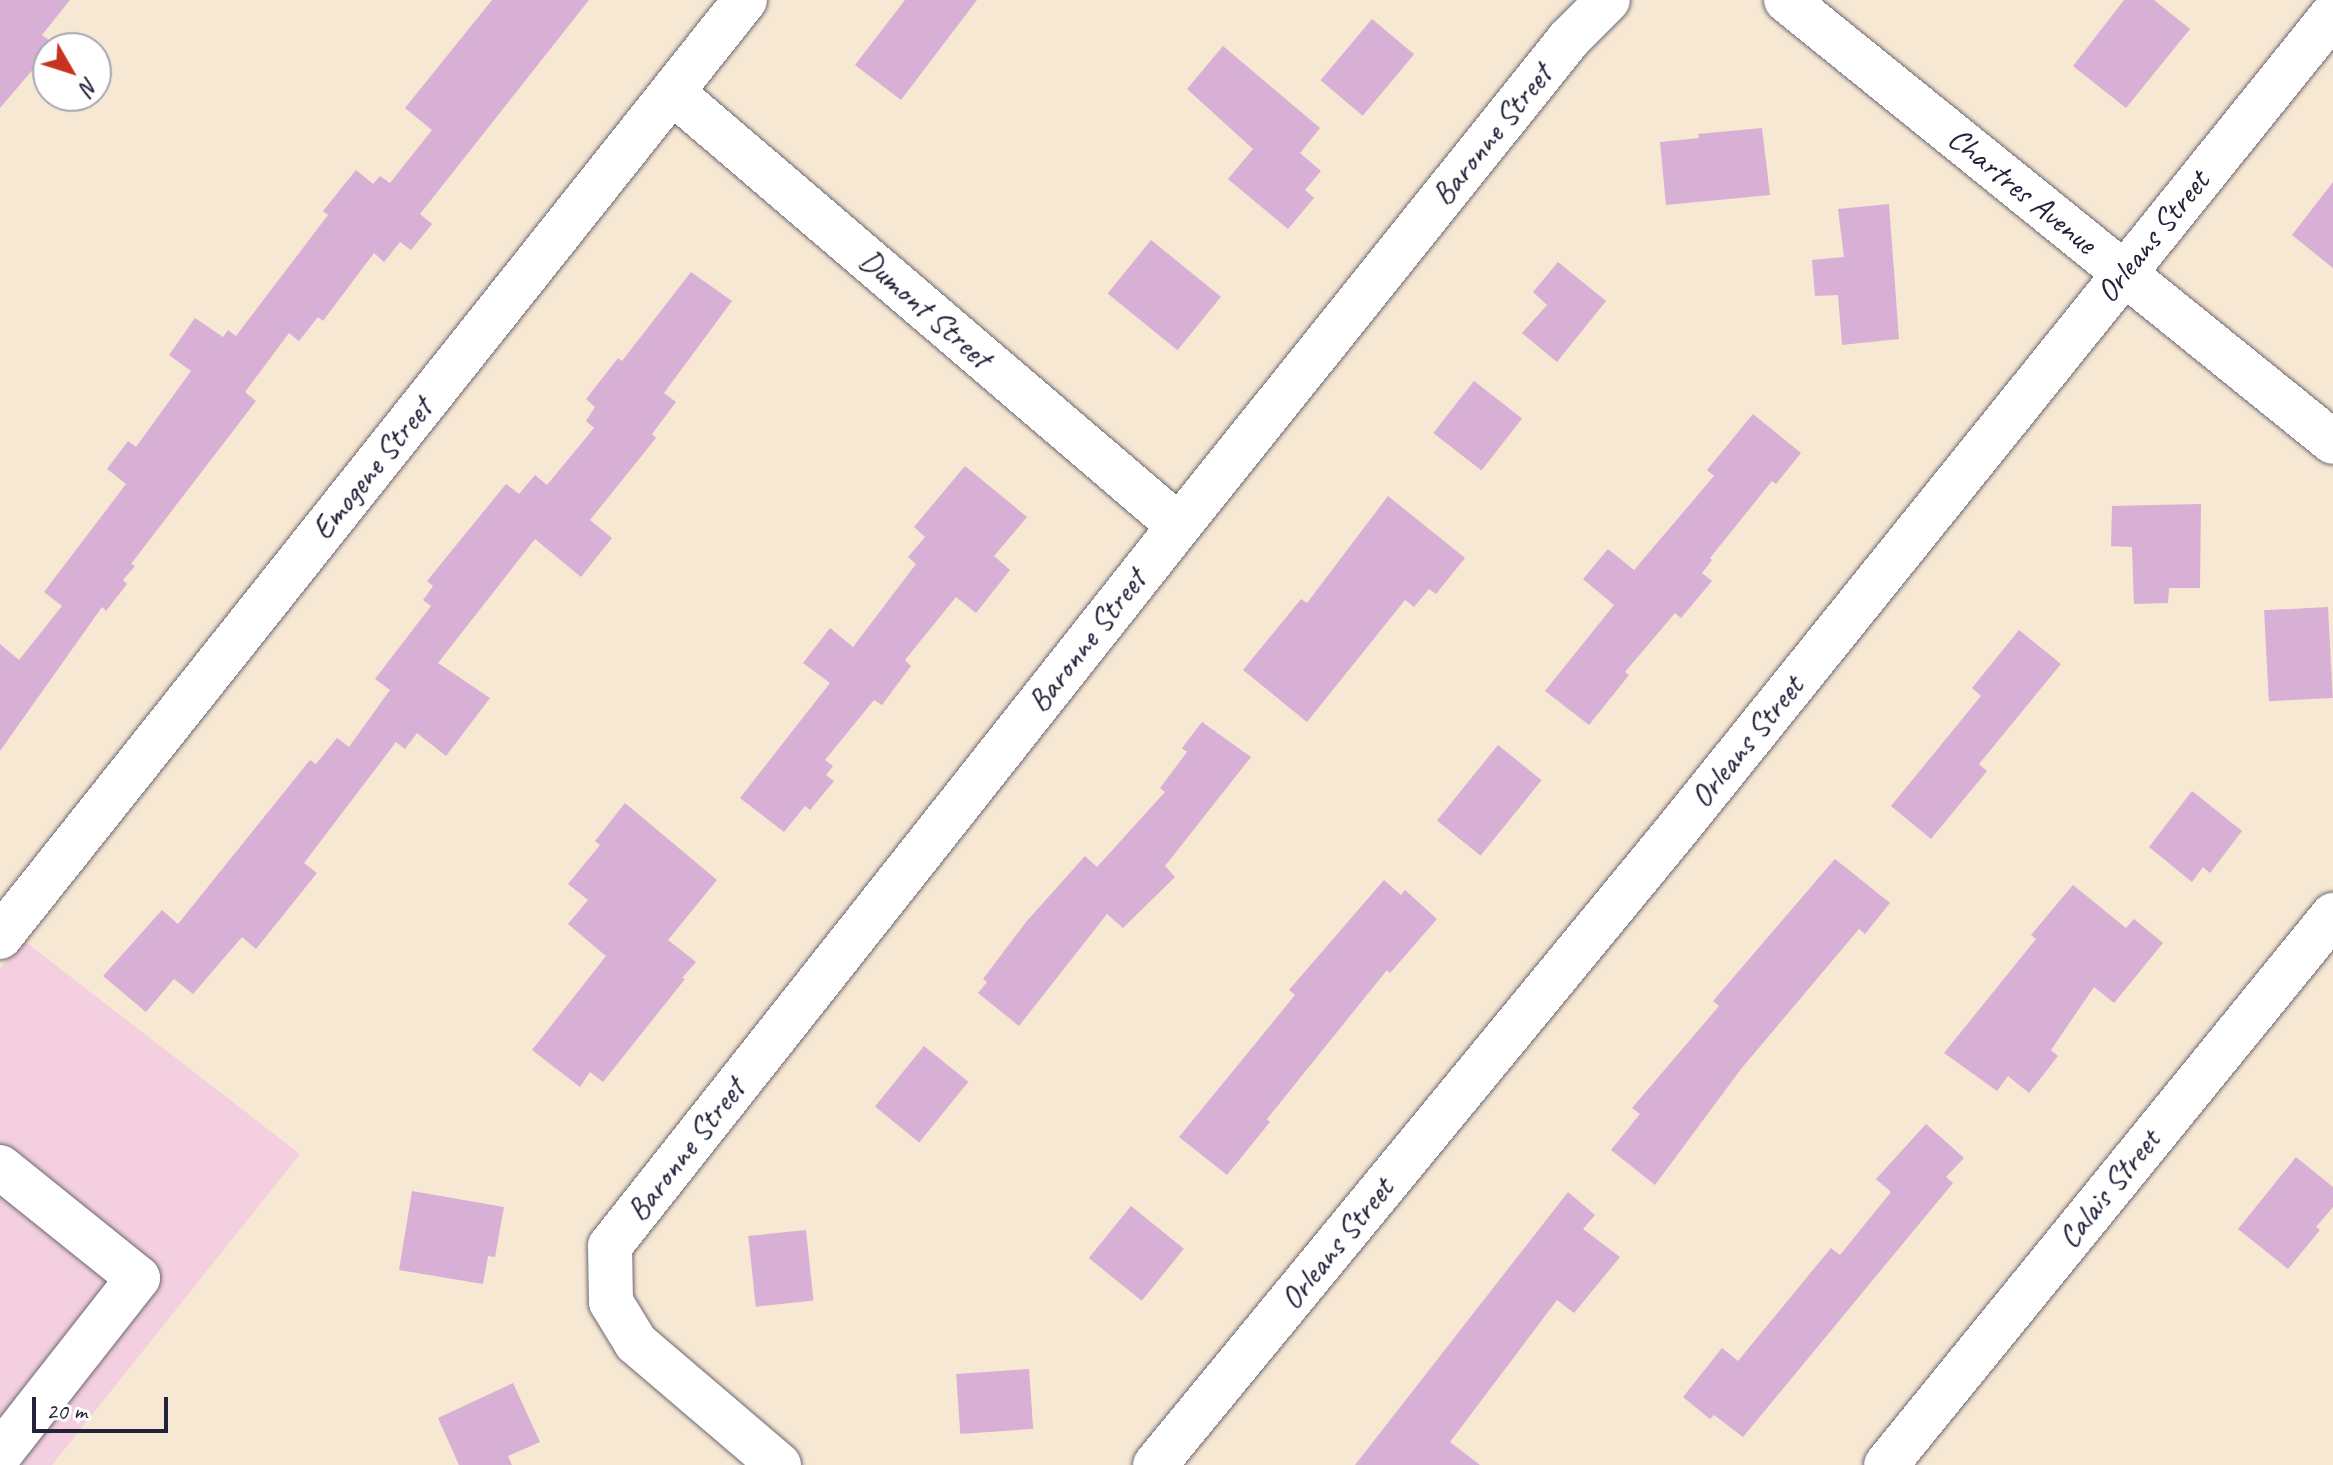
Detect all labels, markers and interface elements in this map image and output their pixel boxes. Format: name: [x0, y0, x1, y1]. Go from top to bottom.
north arrow: [32, 32, 112, 112]
street label: Baronne Street: [1424, 57, 1560, 213]
text: N: [74, 72, 104, 100]
street label: Chartres Avenue: [1940, 119, 2104, 263]
street label: Orleans Street: [2088, 163, 2218, 311]
street label: Dumont Street: [851, 241, 999, 377]
street label: Emogene Street: [303, 391, 441, 547]
street label: Baronne Street: [1020, 562, 1154, 720]
street label: Orleans Street: [1682, 668, 1812, 816]
street label: Baronne Street: [619, 1071, 753, 1229]
street label: Calais Street: [2050, 1122, 2168, 1256]
street label: Orleans Street: [1272, 1170, 1402, 1318]
scale bar: [36, 1381, 172, 1431]
text: 20 m: [46, 1396, 87, 1426]

